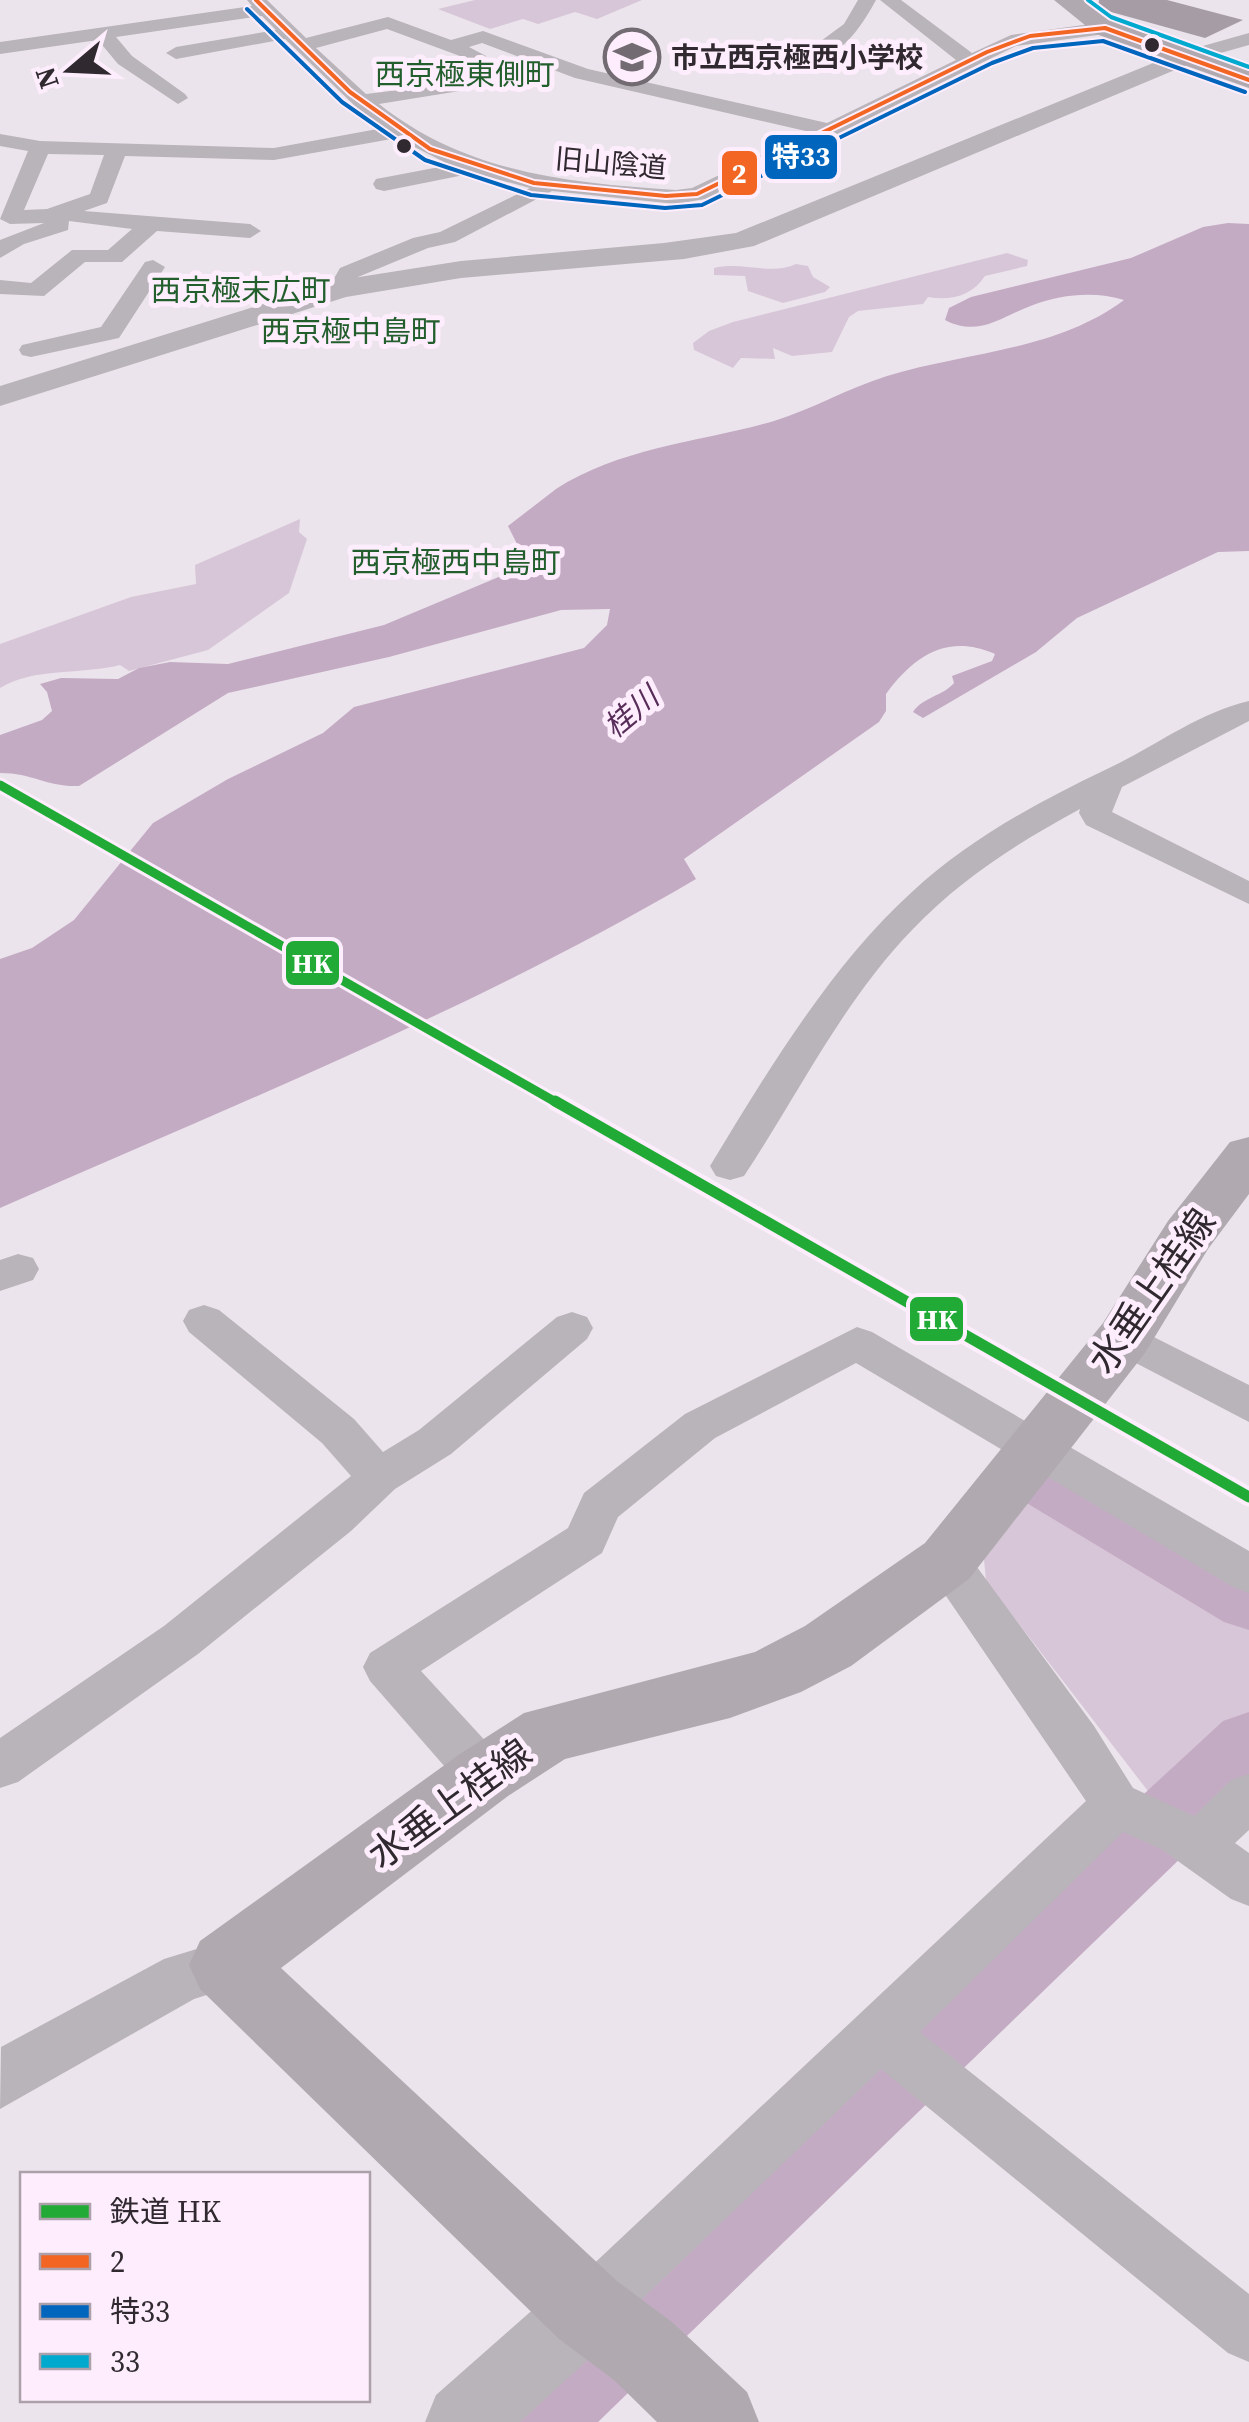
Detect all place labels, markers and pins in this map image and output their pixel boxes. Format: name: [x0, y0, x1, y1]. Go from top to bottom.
school or university icon: 市立西京極西小学校: [602, 27, 662, 87]
unlabelled marker: [1142, 35, 1162, 55]
place label: 市立西京極西小学校: [671, 38, 923, 76]
unlabelled marker: [394, 136, 414, 156]

